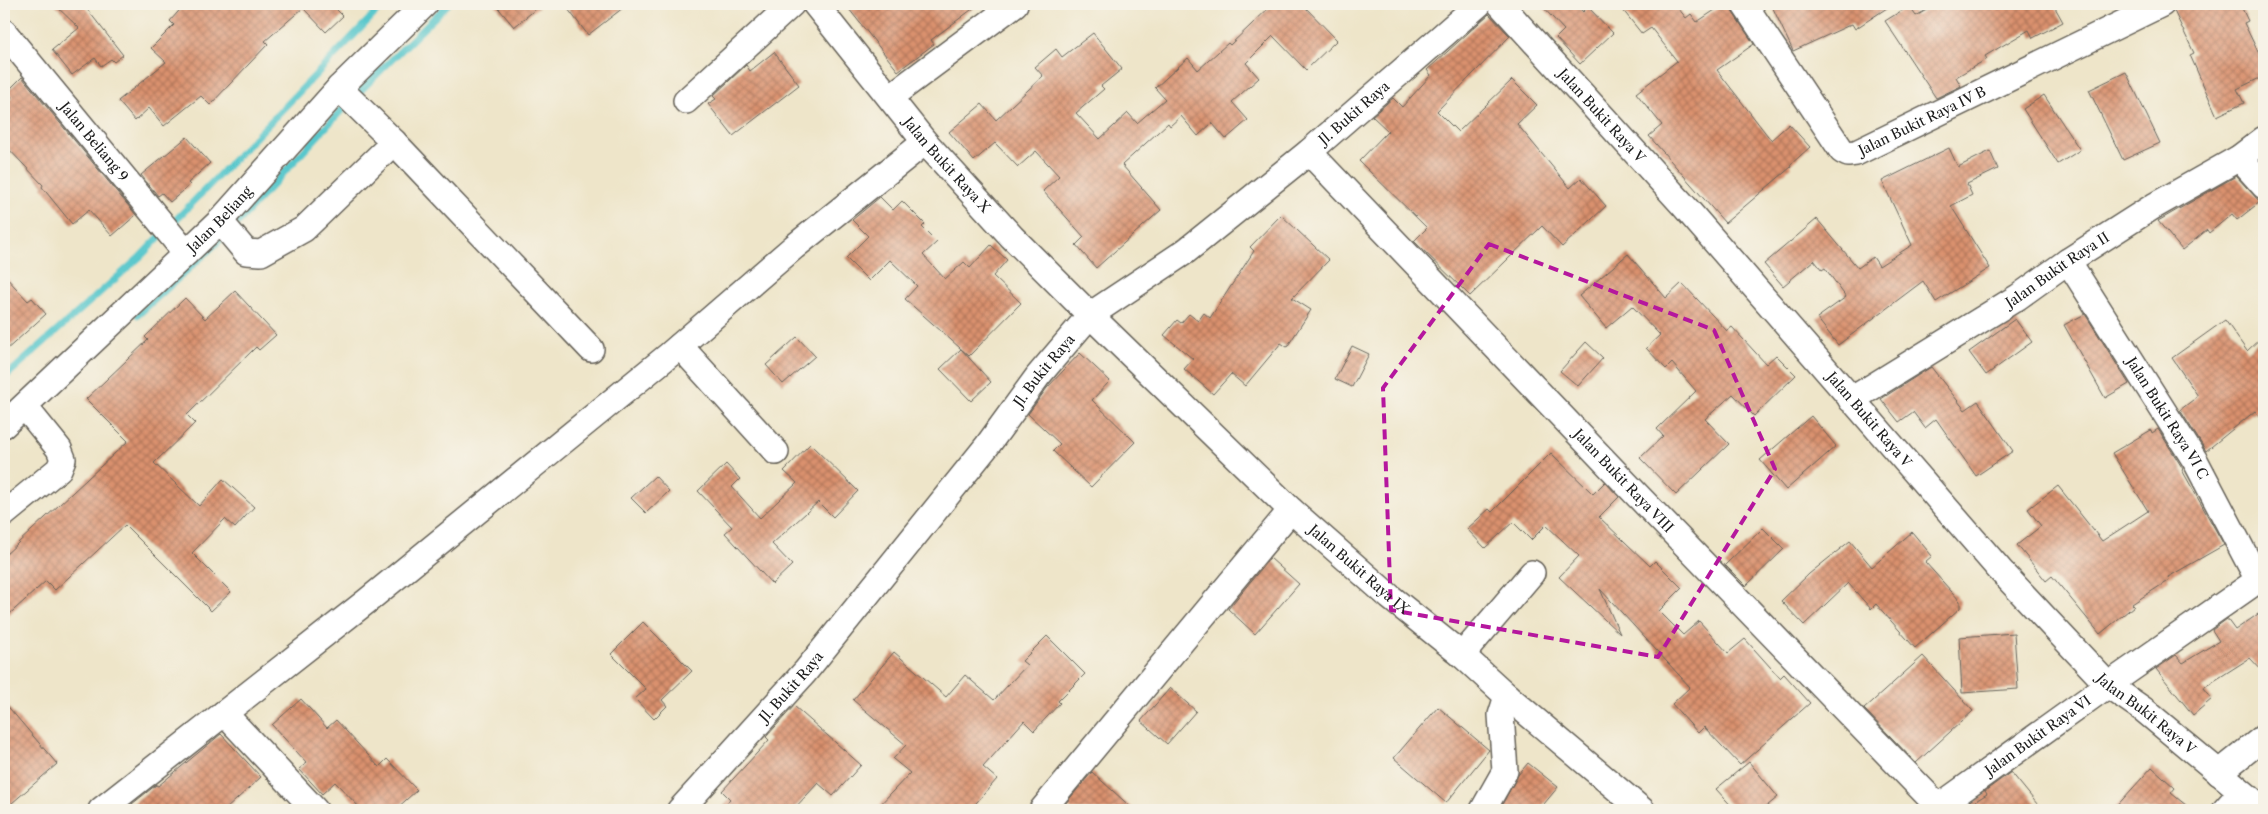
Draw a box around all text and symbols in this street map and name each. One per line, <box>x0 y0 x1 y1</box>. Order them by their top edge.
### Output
street label: Jalan Bukit Raya V <box>1553 63 1650 167</box>
street label: Jl. Bukit Raya <box>1313 77 1394 150</box>
street label: Jalan Bukit Raya IV B <box>1854 82 1989 160</box>
street label: Jalan Beliang 9 <box>55 97 132 185</box>
street label: Jalan Bukit Raya X <box>898 112 995 217</box>
street label: Jalan Beliang <box>182 182 256 258</box>
street label: Jalan Bukit Raya II <box>2000 228 2113 313</box>
street label: Jl. Bukit Raya <box>1008 330 1079 412</box>
street label: Jalan Bukit Raya VI C <box>2121 352 2212 482</box>
street label: Jalan Bukit Raya V <box>1822 366 1916 472</box>
street label: Jalan Bukit Raya VIII <box>1568 424 1677 536</box>
street label: Jalan Bukit Raya IX <box>1303 519 1414 619</box>
street label: Jl. Bukit Raya <box>754 647 827 727</box>
street label: Jalan Bukit Raya V <box>2092 668 2200 759</box>
street label: Jalan Bukit Raya VI <box>1980 691 2094 781</box>

